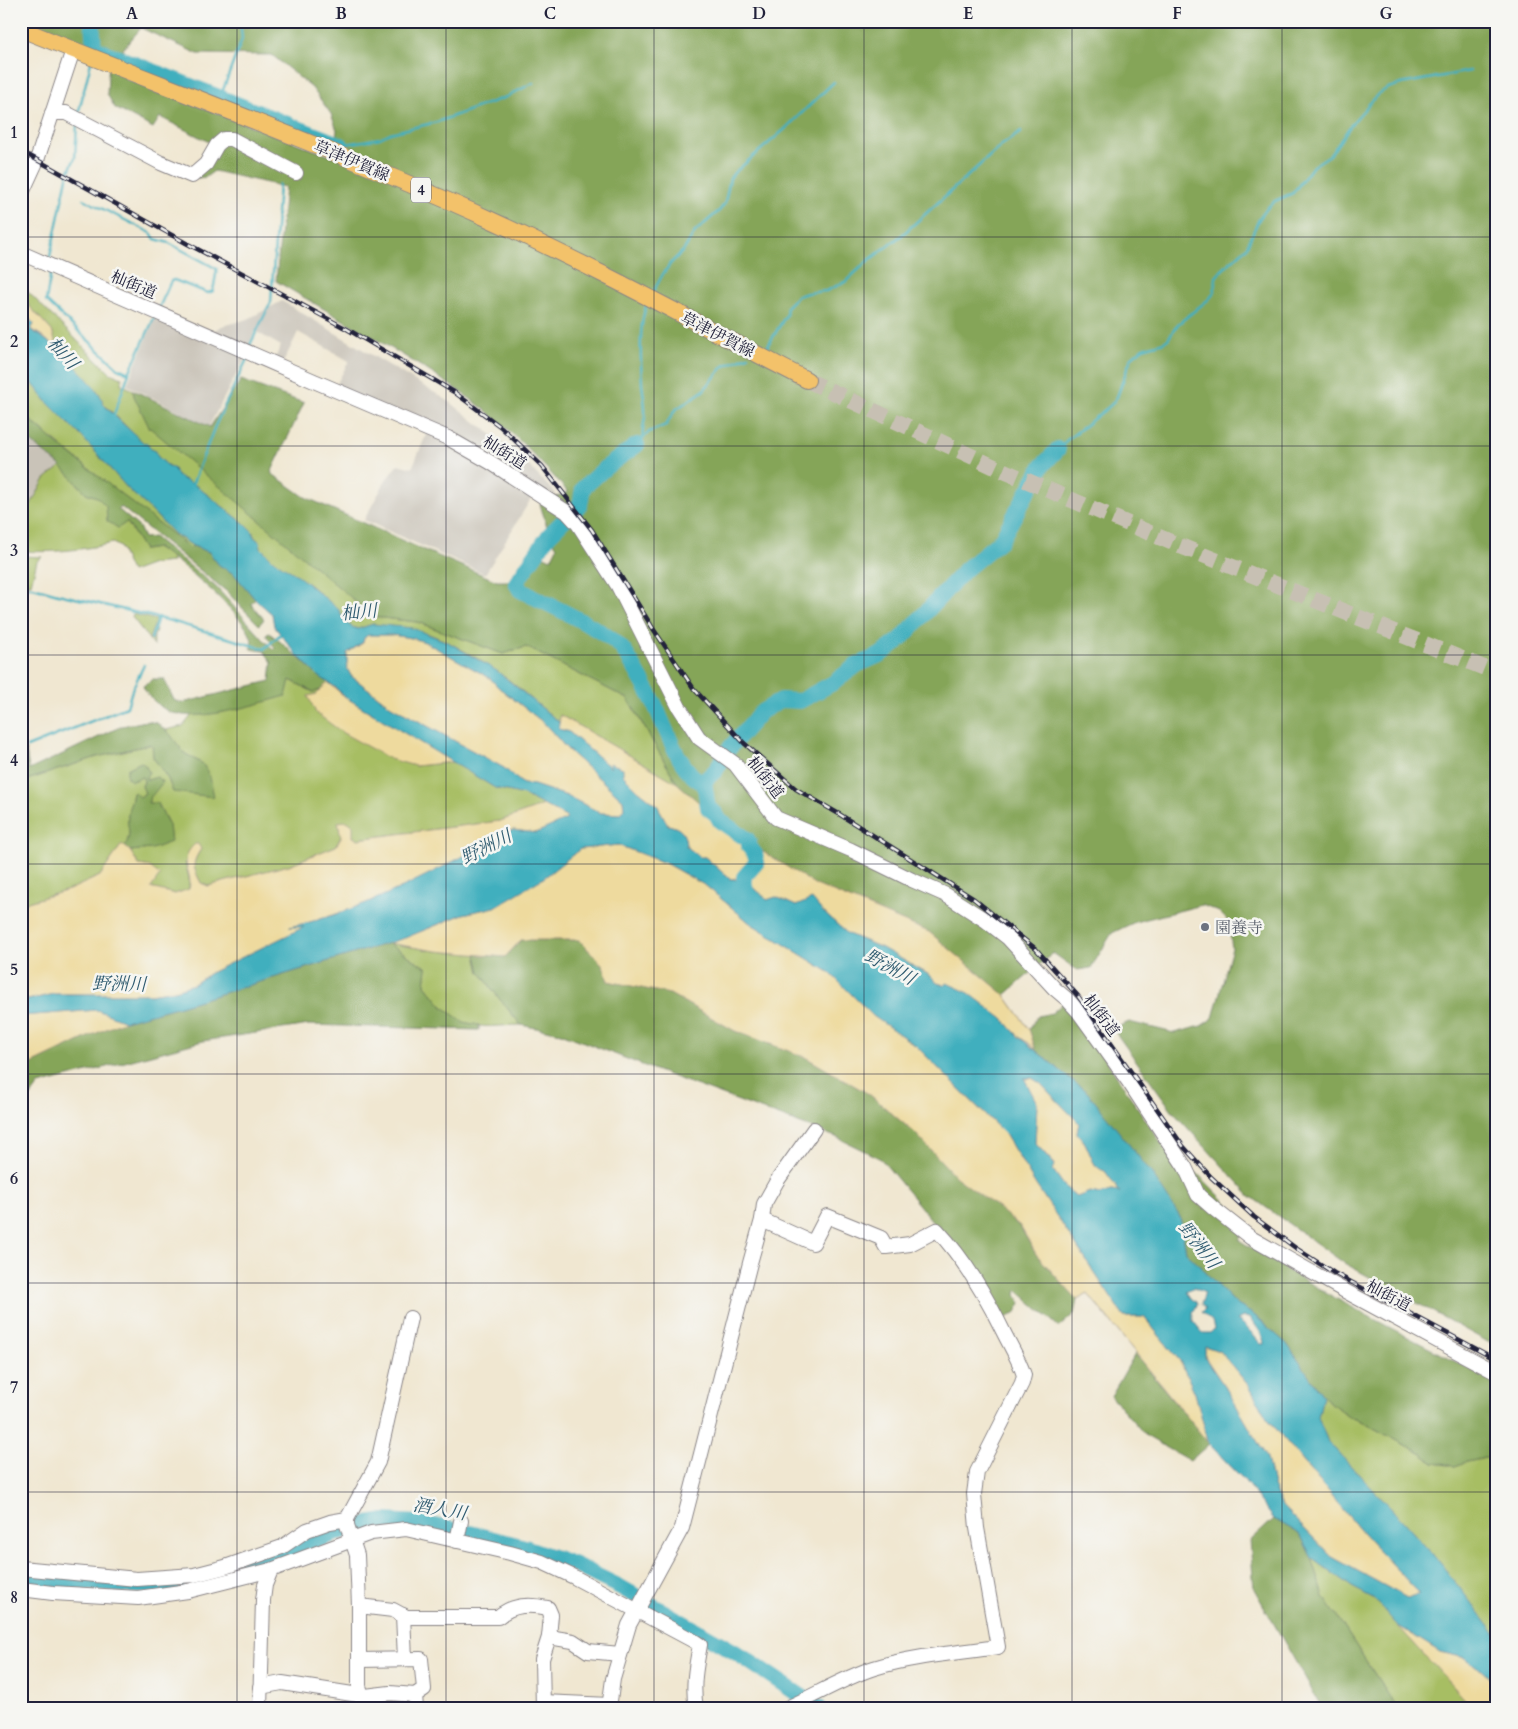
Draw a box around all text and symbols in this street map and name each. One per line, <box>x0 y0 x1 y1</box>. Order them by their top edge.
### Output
text: A <box>126 3 138 25</box>
text: B <box>335 3 347 25</box>
text: C <box>544 3 556 25</box>
text: D <box>752 3 766 25</box>
text: E <box>963 3 973 25</box>
text: F <box>1172 3 1182 25</box>
text: G <box>1379 3 1393 25</box>
text: 1 <box>10 122 18 144</box>
street label: 草津伊賀線 <box>310 135 393 187</box>
road number: 4 <box>411 178 431 202</box>
street label: 杣街道 <box>107 265 160 304</box>
street label: 草津伊賀線 <box>677 307 758 363</box>
text: 2 <box>10 331 18 353</box>
water label: 杣川 <box>41 332 85 377</box>
street label: 杣街道 <box>478 431 531 475</box>
text: 3 <box>10 540 18 562</box>
water label: 杣川 <box>340 598 380 627</box>
text: 4 <box>10 750 18 772</box>
street label: 杣街道 <box>742 752 789 803</box>
water label: 野洲川 <box>456 823 518 871</box>
place label: 園養寺 <box>1215 917 1263 939</box>
marker: 園養寺 <box>1199 921 1211 933</box>
water label: 野洲川 <box>860 943 921 992</box>
text: 5 <box>10 959 18 981</box>
water label: 野洲川 <box>92 972 148 998</box>
street label: 杣街道 <box>1078 990 1124 1041</box>
text: 6 <box>10 1168 18 1190</box>
water label: 野洲川 <box>1172 1216 1226 1276</box>
street label: 杣街道 <box>1362 1275 1415 1317</box>
text: 7 <box>10 1377 18 1399</box>
water label: 酒人川 <box>411 1492 471 1527</box>
text: 8 <box>10 1587 18 1609</box>

